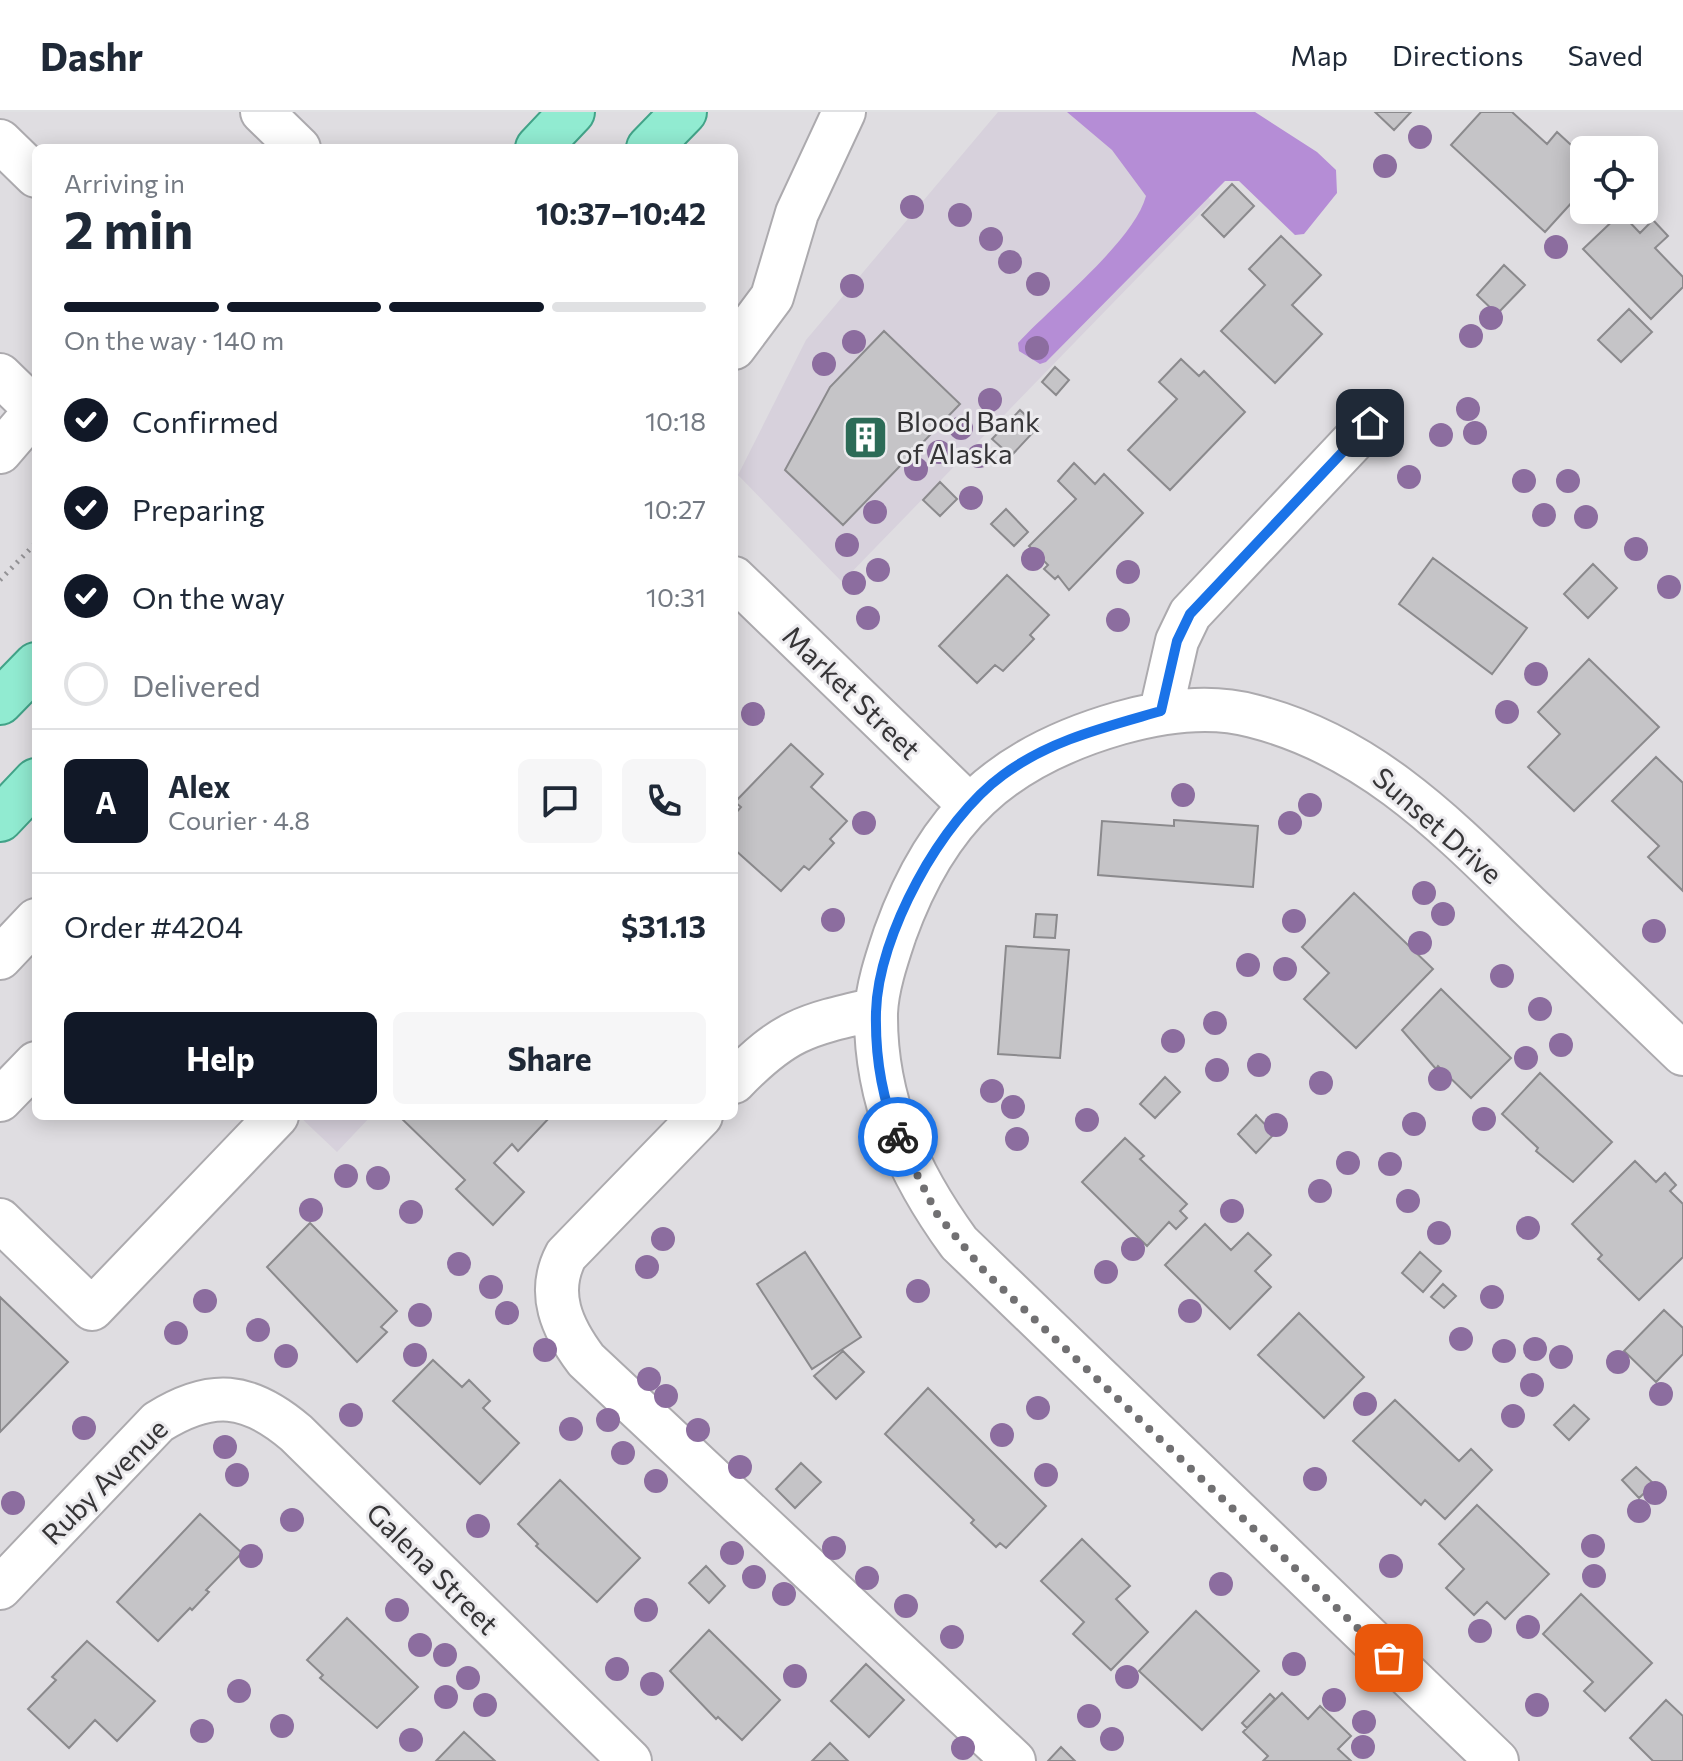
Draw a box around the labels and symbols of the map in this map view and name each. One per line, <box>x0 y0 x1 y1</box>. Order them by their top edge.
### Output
pin <box>1336 389 1404 457</box>
place label: Blood Bank of Alaska <box>896 404 1040 470</box>
building icon: Blood Bank of Alaska <box>841 413 889 461</box>
street label: Market Street <box>776 618 928 766</box>
street label: Sunset Drive <box>1367 760 1509 890</box>
courier <box>858 1097 938 1177</box>
street label: Ruby Avenue <box>34 1411 174 1551</box>
street label: Galena Street <box>360 1495 506 1641</box>
pin <box>1355 1624 1423 1692</box>

